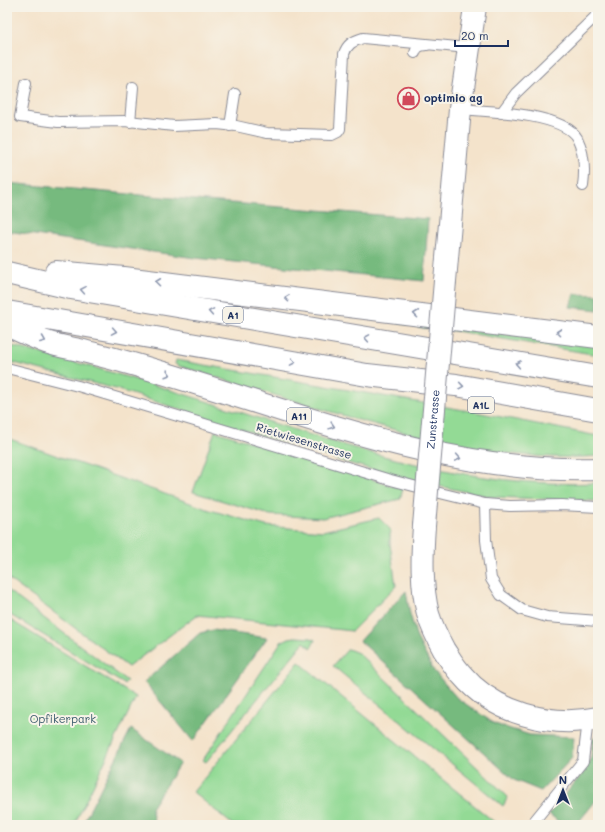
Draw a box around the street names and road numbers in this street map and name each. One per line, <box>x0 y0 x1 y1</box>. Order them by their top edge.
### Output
road number: A1 <box>223 307 243 323</box>
street label: Zunstrasse <box>423 389 443 450</box>
road number: A1L <box>468 397 494 413</box>
road number: A11 <box>287 408 311 424</box>
street label: Rietwiesenstrasse <box>255 419 354 462</box>

